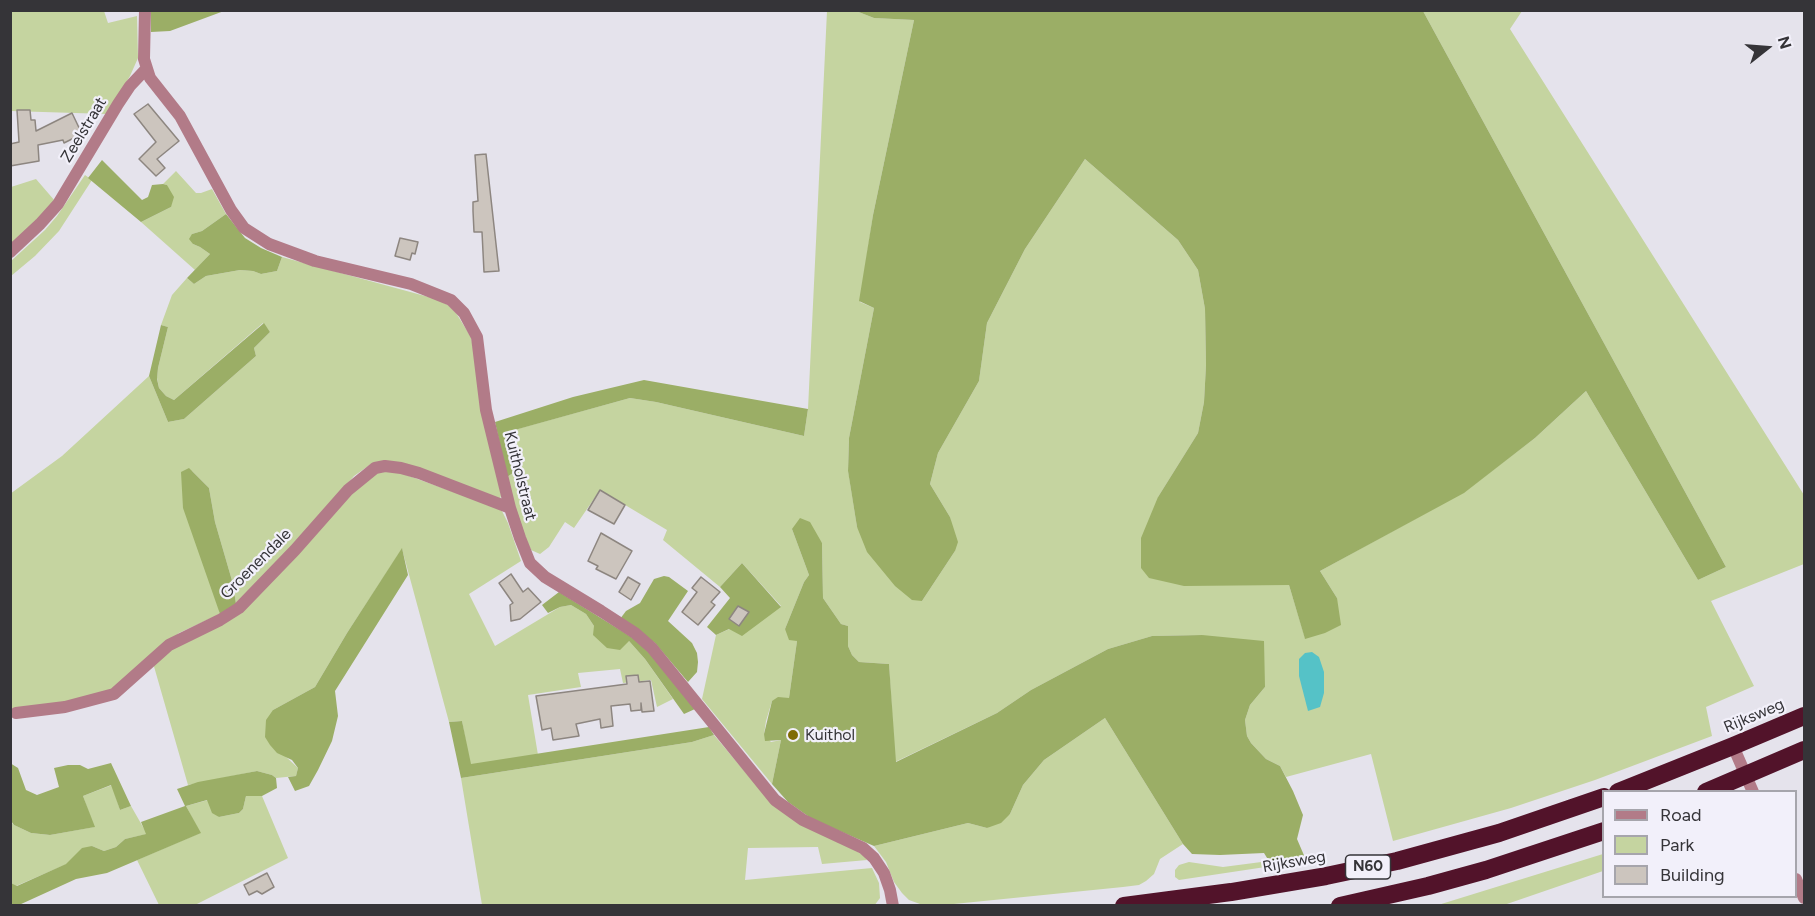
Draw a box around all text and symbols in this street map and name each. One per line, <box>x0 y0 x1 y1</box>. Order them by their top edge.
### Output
north arrow <box>1737 18 1797 78</box>
text: N <box>1774 34 1796 51</box>
street label: Zeelstraat <box>57 94 111 166</box>
street label: Kuitholstraat <box>500 429 540 523</box>
street label: Groenendale <box>217 525 295 603</box>
street label: Rijksweg <box>1721 695 1787 737</box>
place label: Kuithol <box>805 725 855 745</box>
marker: Kuithol <box>786 728 800 742</box>
legend <box>1602 790 1797 898</box>
text: Road <box>1660 804 1701 826</box>
text: Park <box>1660 834 1694 856</box>
street label: Rijksweg <box>1261 847 1327 877</box>
road number: N60 <box>1346 855 1390 879</box>
text: Building <box>1660 864 1725 886</box>

